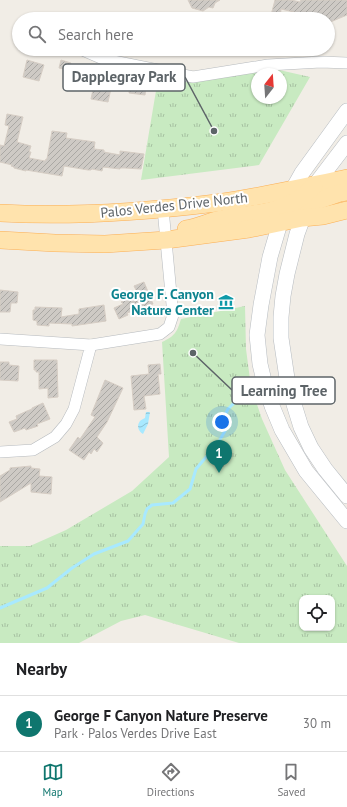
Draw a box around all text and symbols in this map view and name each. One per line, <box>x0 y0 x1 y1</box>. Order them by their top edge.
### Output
search box <box>12 12 335 56</box>
icon: search <box>26 23 48 45</box>
text: Search here <box>58 25 134 44</box>
callout: Dapplegray Park <box>63 64 185 91</box>
text: Dapplegray Park <box>72 67 177 86</box>
north arrow <box>251 68 287 104</box>
street label: Palos Verdes Drive North <box>99 188 249 222</box>
place label: George F. Canyon Nature Center <box>111 285 214 319</box>
museum icon: George F. Canyon Nature Center <box>217 293 235 311</box>
callout: Learning Tree <box>232 377 335 404</box>
text: Learning Tree <box>241 381 328 400</box>
your location <box>212 412 232 432</box>
pin: 1 <box>206 440 232 473</box>
map controls <box>299 595 335 631</box>
button: locate <box>299 595 335 631</box>
text: Nearby <box>16 658 67 680</box>
text: George F Canyon Nature Preserve <box>54 706 268 725</box>
text: 1 <box>25 715 33 732</box>
text: 30 m <box>303 715 331 732</box>
text: Park · Palos Verdes Drive East <box>54 725 217 742</box>
tab: Map <box>42 761 64 799</box>
tab: Directions <box>147 761 194 799</box>
tab: Saved <box>277 761 305 799</box>

